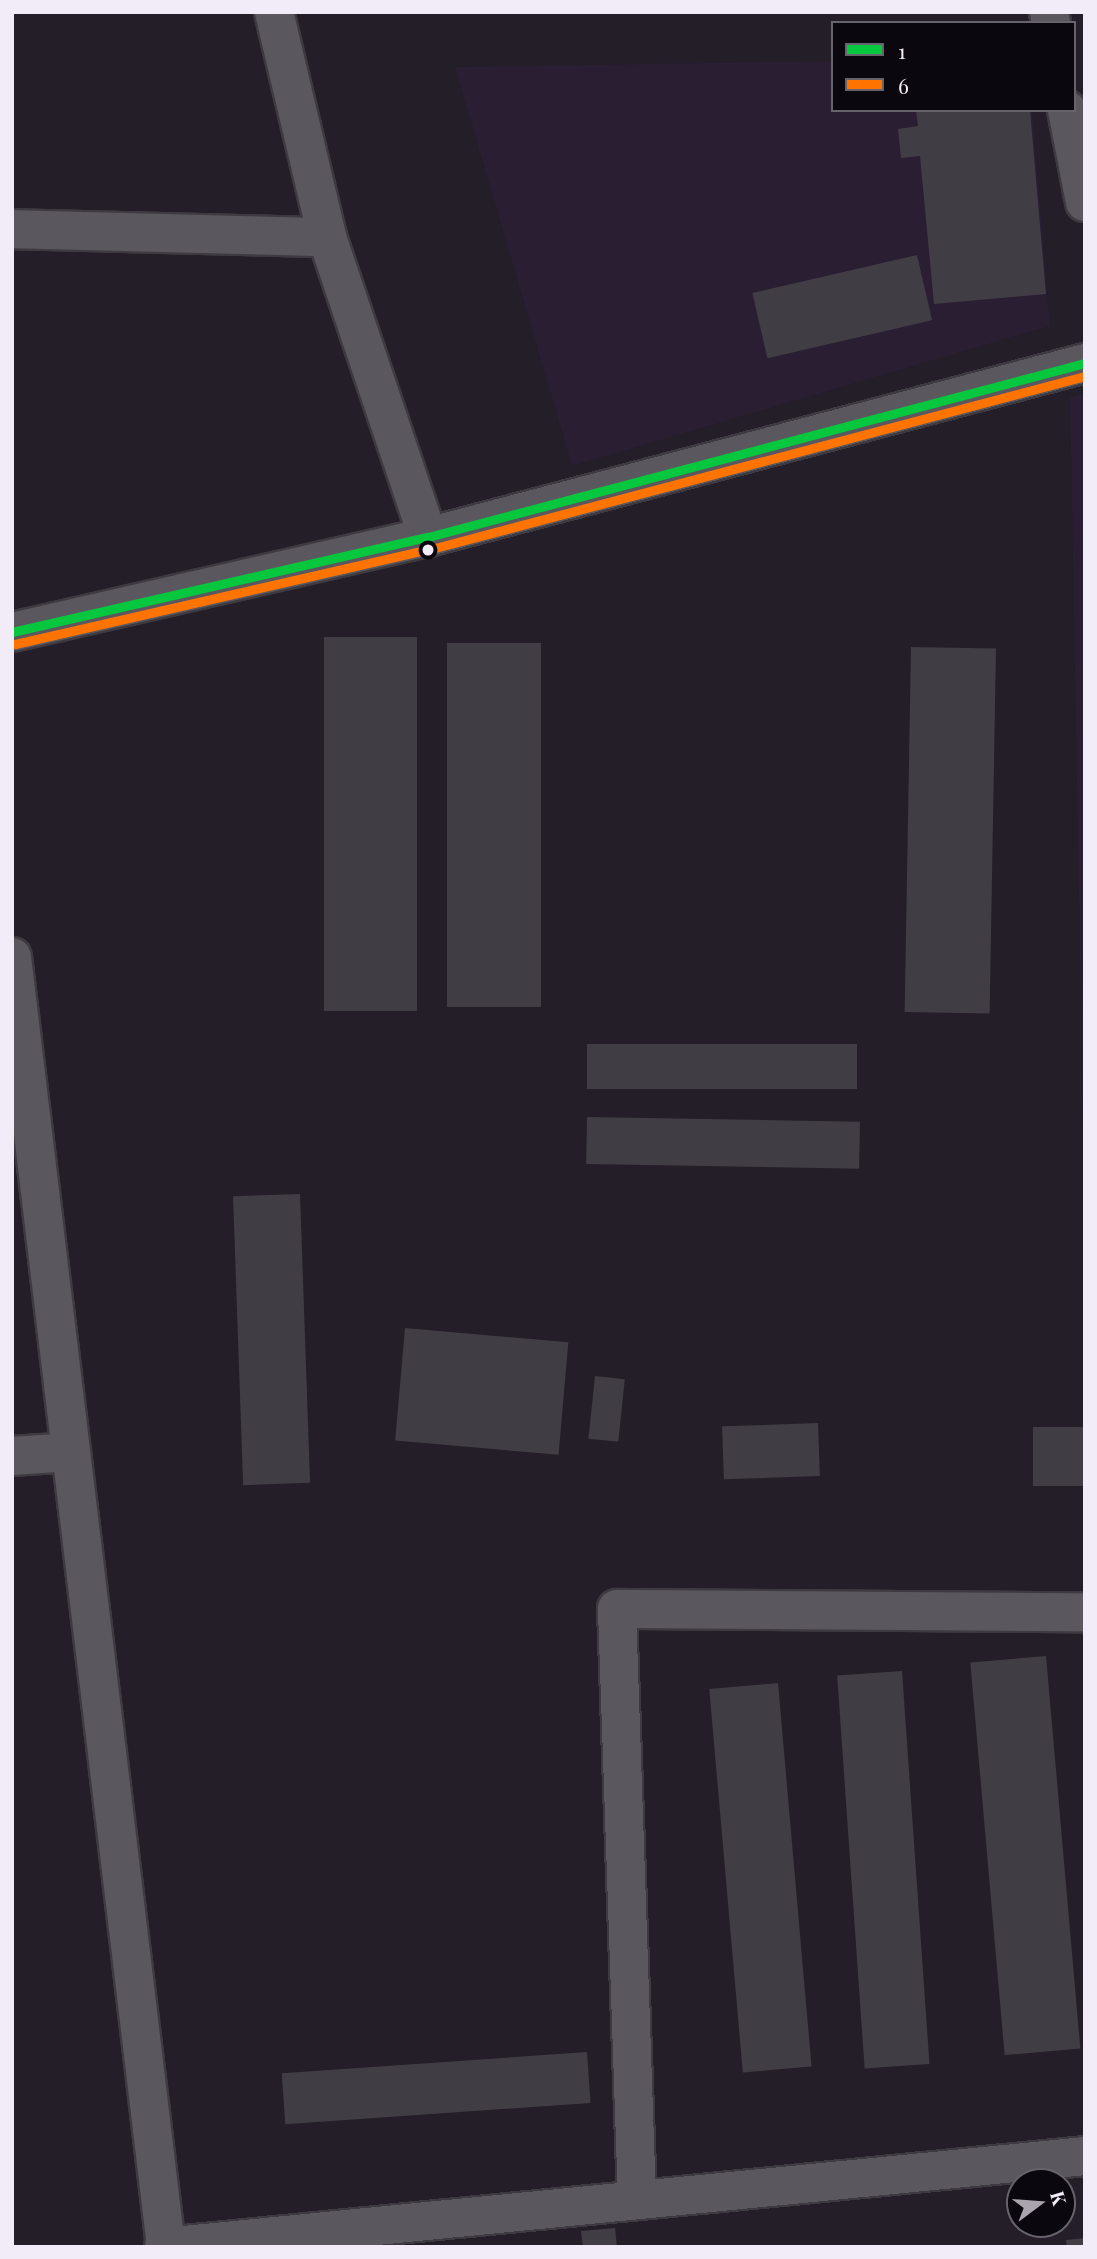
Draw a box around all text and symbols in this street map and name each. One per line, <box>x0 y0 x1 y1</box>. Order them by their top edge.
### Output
legend <box>831 21 1076 112</box>
text: 1 <box>898 36 906 64</box>
text: 6 <box>898 71 909 99</box>
unlabelled marker <box>421 543 435 557</box>
north arrow <box>1006 2168 1076 2238</box>
text: K <box>1045 2188 1074 2208</box>

